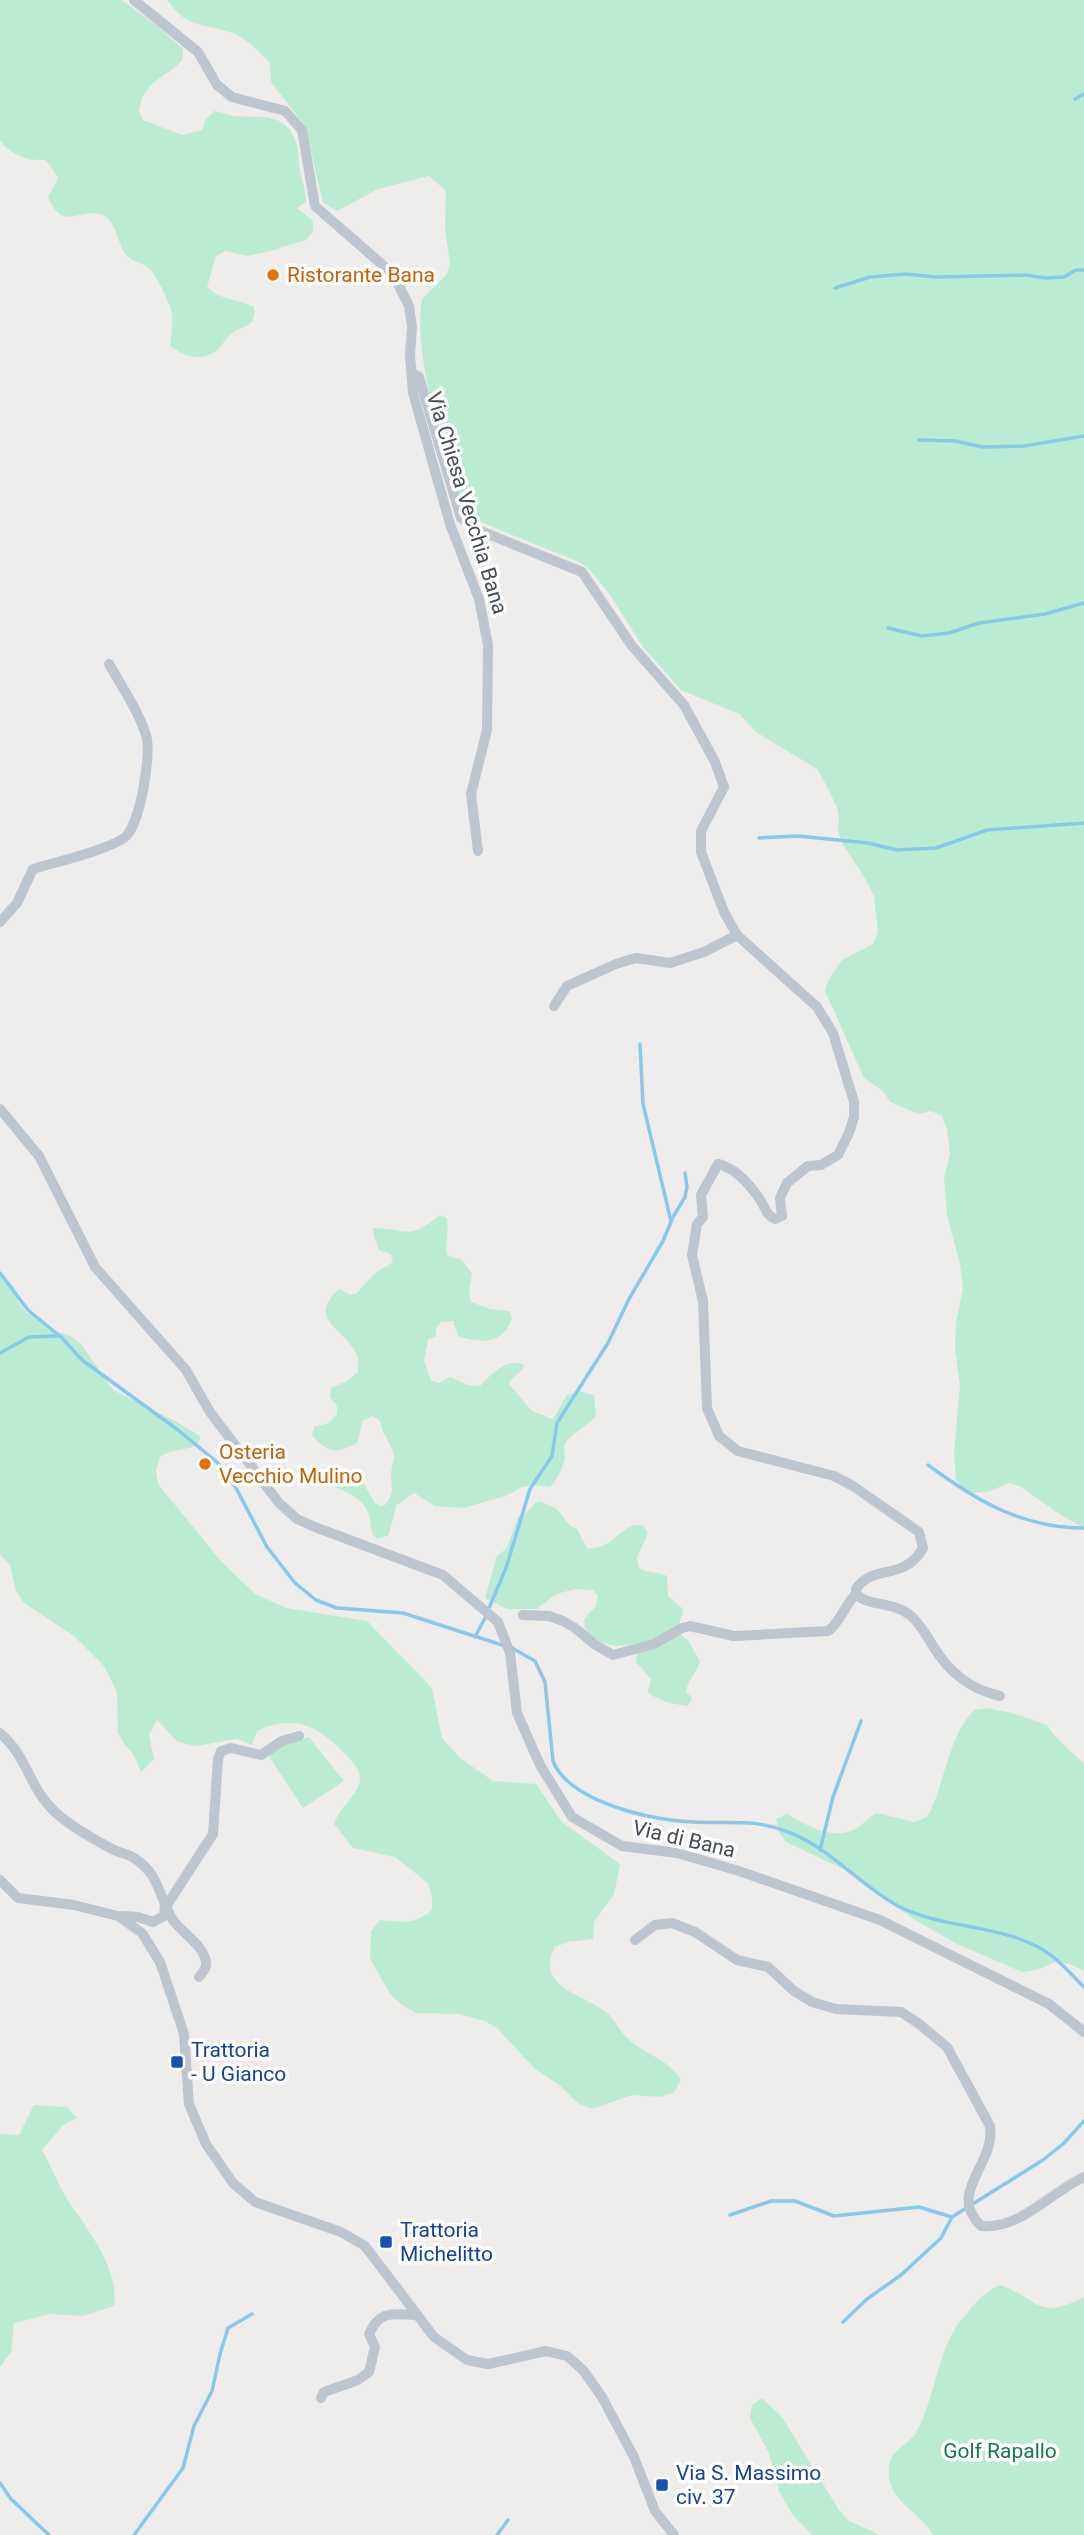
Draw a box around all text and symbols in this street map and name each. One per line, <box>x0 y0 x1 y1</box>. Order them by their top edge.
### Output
place label: Ristorante Bana <box>287 263 435 287</box>
marker: Ristorante Bana <box>265 267 281 283</box>
street label: Via Chiesa Vecchia Bana <box>422 389 512 617</box>
place label: Osteria Vecchio Mulino <box>219 1440 363 1488</box>
marker: Osteria Vecchio Mulino <box>197 1456 213 1472</box>
street label: Via di Bana <box>630 1816 738 1862</box>
place label: Trattoria - U Gianco <box>191 2038 286 2086</box>
marker: Trattoria - U Gianco <box>169 2054 185 2070</box>
place label: Trattoria Michelitto <box>400 2218 493 2266</box>
marker: Trattoria Michelitto <box>378 2234 394 2250</box>
park label: Golf Rapallo <box>943 2439 1057 2463</box>
place label: Via S. Massimo civ. 37 <box>676 2461 821 2509</box>
marker: Via S. Massimo civ. 37 <box>654 2477 670 2493</box>

